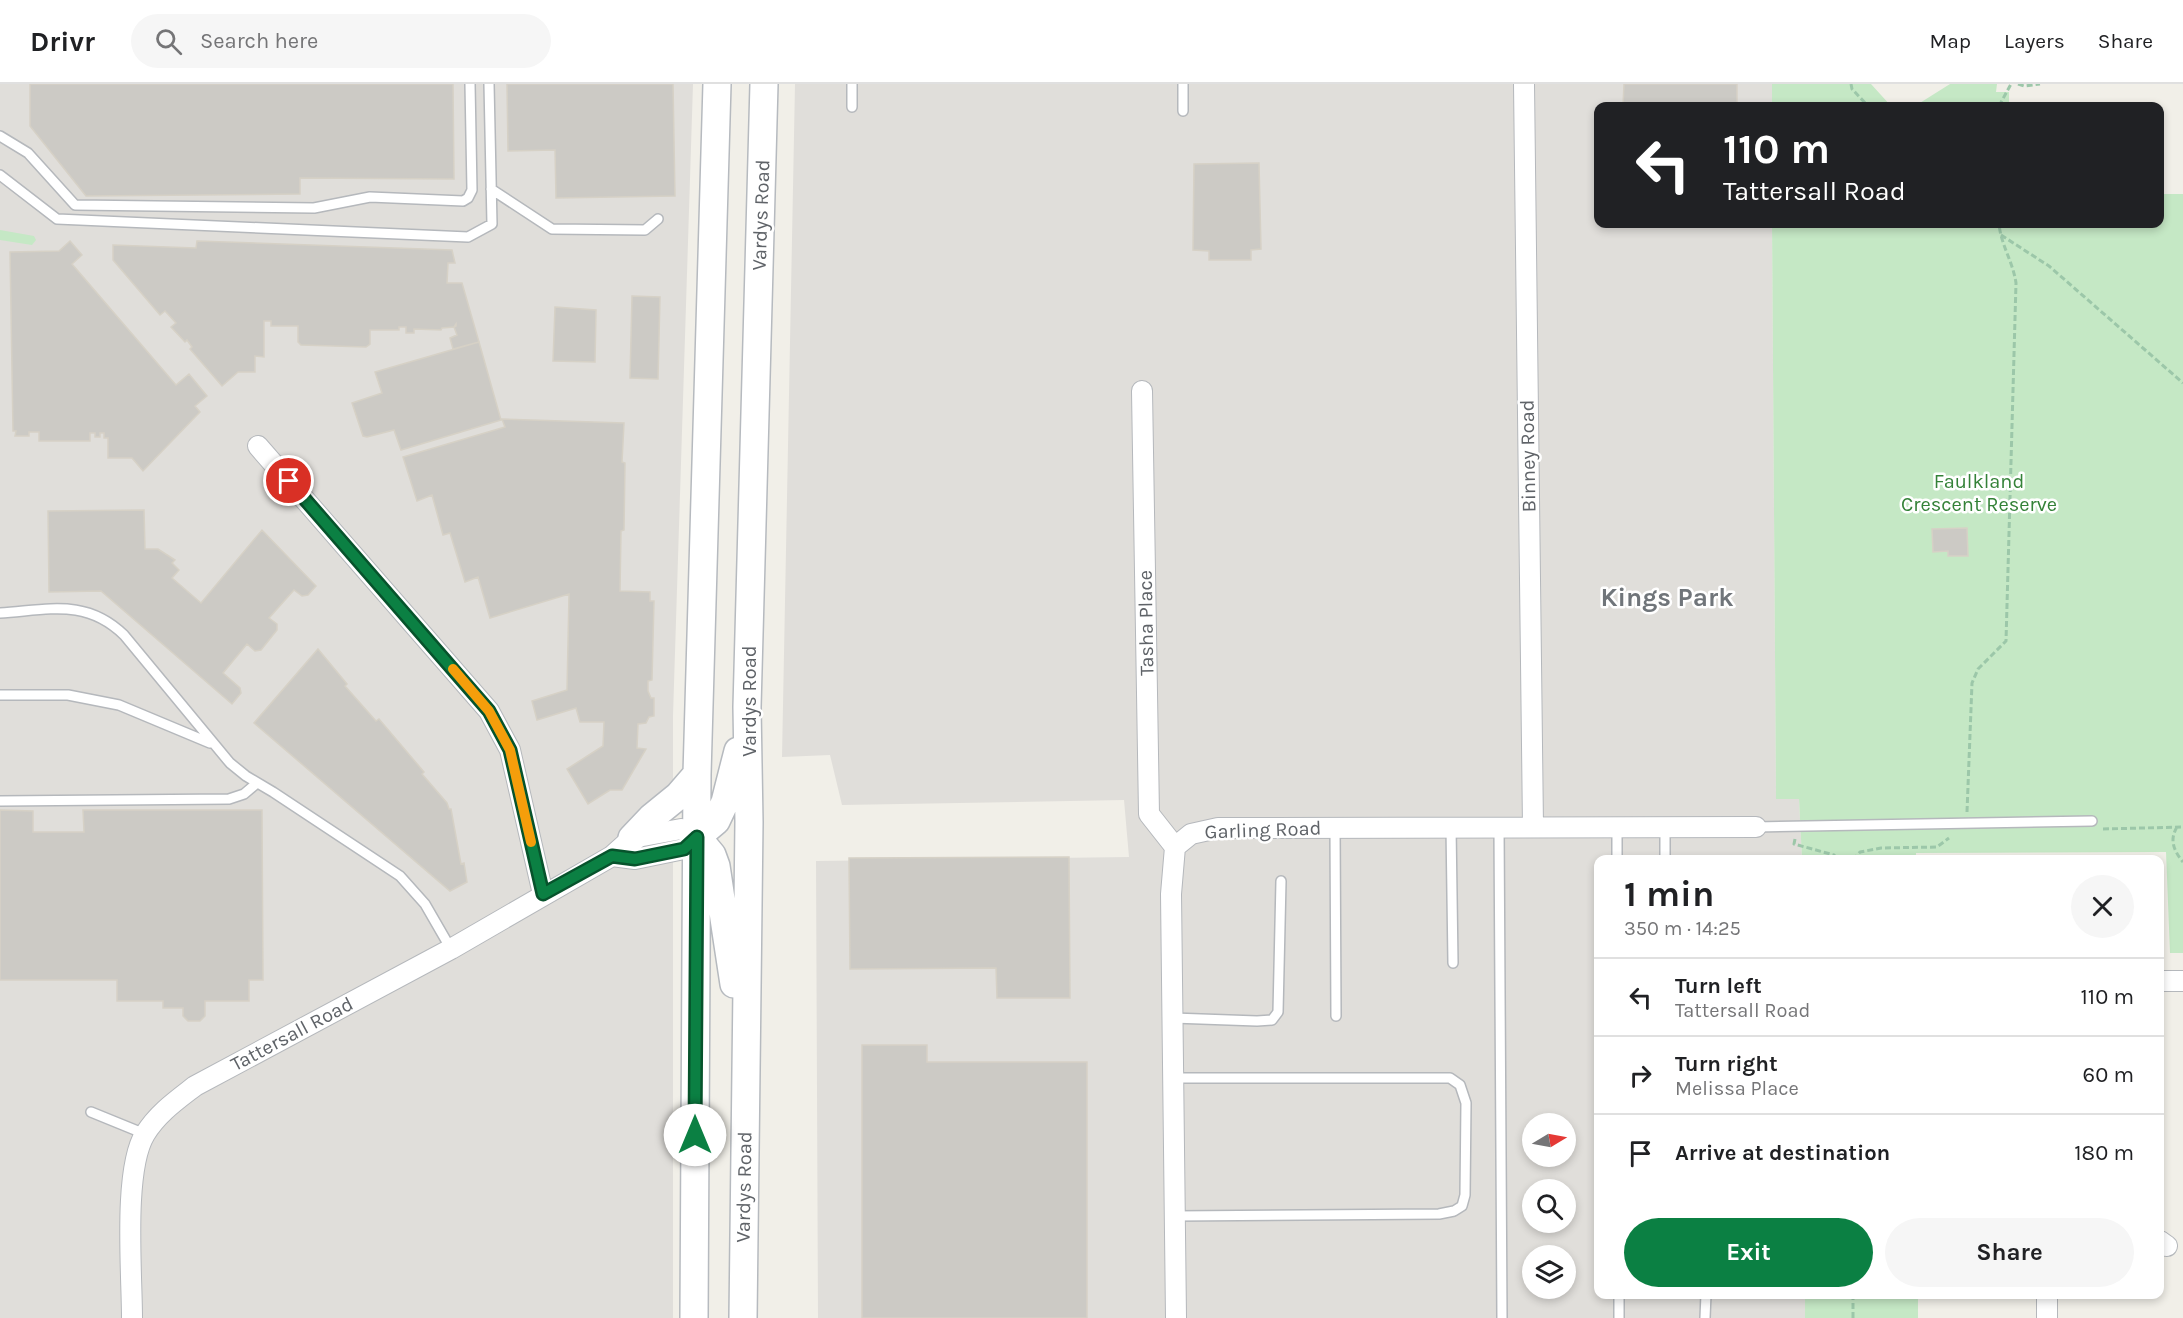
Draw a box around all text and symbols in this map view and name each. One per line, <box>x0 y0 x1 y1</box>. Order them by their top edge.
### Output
search box <box>131 14 551 68</box>
text: Drivr <box>30 25 95 58</box>
icon: search <box>152 25 185 58</box>
text: Search here <box>200 28 318 54</box>
text: Map <box>1929 29 1971 53</box>
text: Layers <box>2004 29 2065 53</box>
text: Share <box>2098 29 2153 53</box>
text: 110 m <box>1723 124 1830 174</box>
icon: left <box>1624 126 1702 204</box>
street label: Vardys Road <box>748 159 774 271</box>
text: Tattersall Road <box>1723 175 1906 207</box>
street label: Binney Road <box>1516 399 1540 513</box>
pin <box>263 455 314 506</box>
icon: arrive <box>272 464 305 497</box>
park label: Faulkland Crescent Reserve <box>1901 470 2057 516</box>
street label: Tasha Place <box>1134 570 1158 676</box>
district label: Kings Park <box>1600 582 1734 613</box>
street label: Vardys Road <box>738 645 761 757</box>
street label: Garling Road <box>1204 816 1322 844</box>
text: 1 min <box>1624 873 1714 915</box>
button: close <box>2071 875 2134 938</box>
text: 350 m · 14:25 <box>1624 917 1741 940</box>
text: Turn left <box>1675 973 1762 999</box>
icon: left <box>1624 981 1657 1014</box>
text: 110 m <box>2081 984 2134 1010</box>
street label: Tattersall Road <box>227 992 357 1076</box>
text: Tattersall Road <box>1675 999 1810 1022</box>
text: Turn right <box>1675 1051 1778 1077</box>
icon: right <box>1624 1059 1657 1092</box>
text: 60 m <box>2083 1062 2134 1088</box>
text: Melissa Place <box>1675 1077 1799 1100</box>
position arrow <box>663 1103 727 1167</box>
north arrow <box>1522 1113 1576 1167</box>
map controls <box>1522 1113 1576 1299</box>
street label: Vardys Road <box>732 1131 756 1243</box>
icon: arrive <box>1624 1137 1657 1170</box>
text: Arrive at destination <box>1675 1140 1890 1166</box>
text: 180 m <box>2074 1140 2134 1166</box>
button: search <box>1522 1179 1576 1233</box>
button: Exit <box>1624 1218 1873 1287</box>
button: Share <box>1885 1218 2134 1287</box>
button: layers <box>1522 1245 1576 1299</box>

